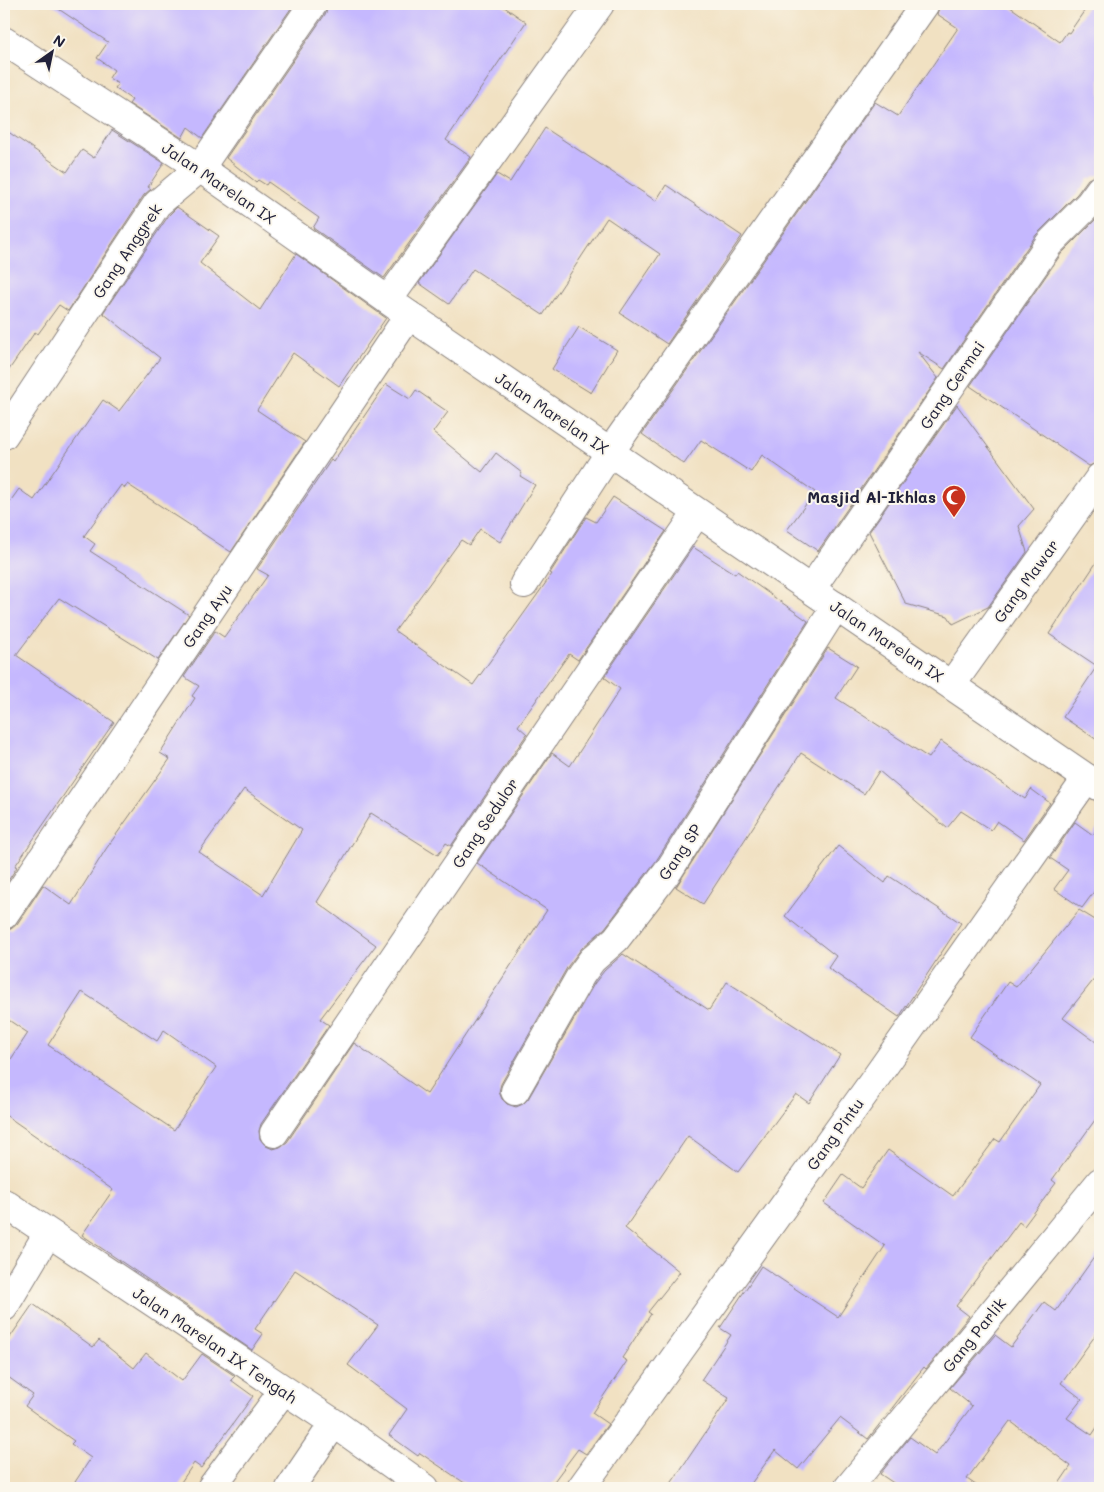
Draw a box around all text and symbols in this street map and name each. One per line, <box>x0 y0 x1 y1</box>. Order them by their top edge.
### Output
north arrow <box>28 28 78 78</box>
text: N <box>50 30 69 52</box>
street label: Jalan Marelan IX <box>158 137 280 228</box>
street label: Gang Anggrek <box>87 199 166 302</box>
street label: Gang Cermai <box>914 337 989 433</box>
street label: Jalan Marelan IX <box>491 367 613 458</box>
mosque icon: Masjid Al-Ikhlas <box>941 484 967 518</box>
place label: Masjid Al-Ikhlas <box>807 486 936 507</box>
street label: Gang Mawar <box>988 535 1063 627</box>
street label: Gang Ayu <box>177 580 236 652</box>
street label: Jalan Marelan IX <box>826 595 948 686</box>
street label: Gang Sedulor <box>447 774 522 872</box>
street label: Gang SP <box>653 819 706 884</box>
street label: Gang Pintu <box>801 1093 868 1174</box>
street label: Jalan Marelan IX Tengah <box>129 1282 302 1408</box>
street label: Gang Parlik <box>937 1293 1010 1376</box>

